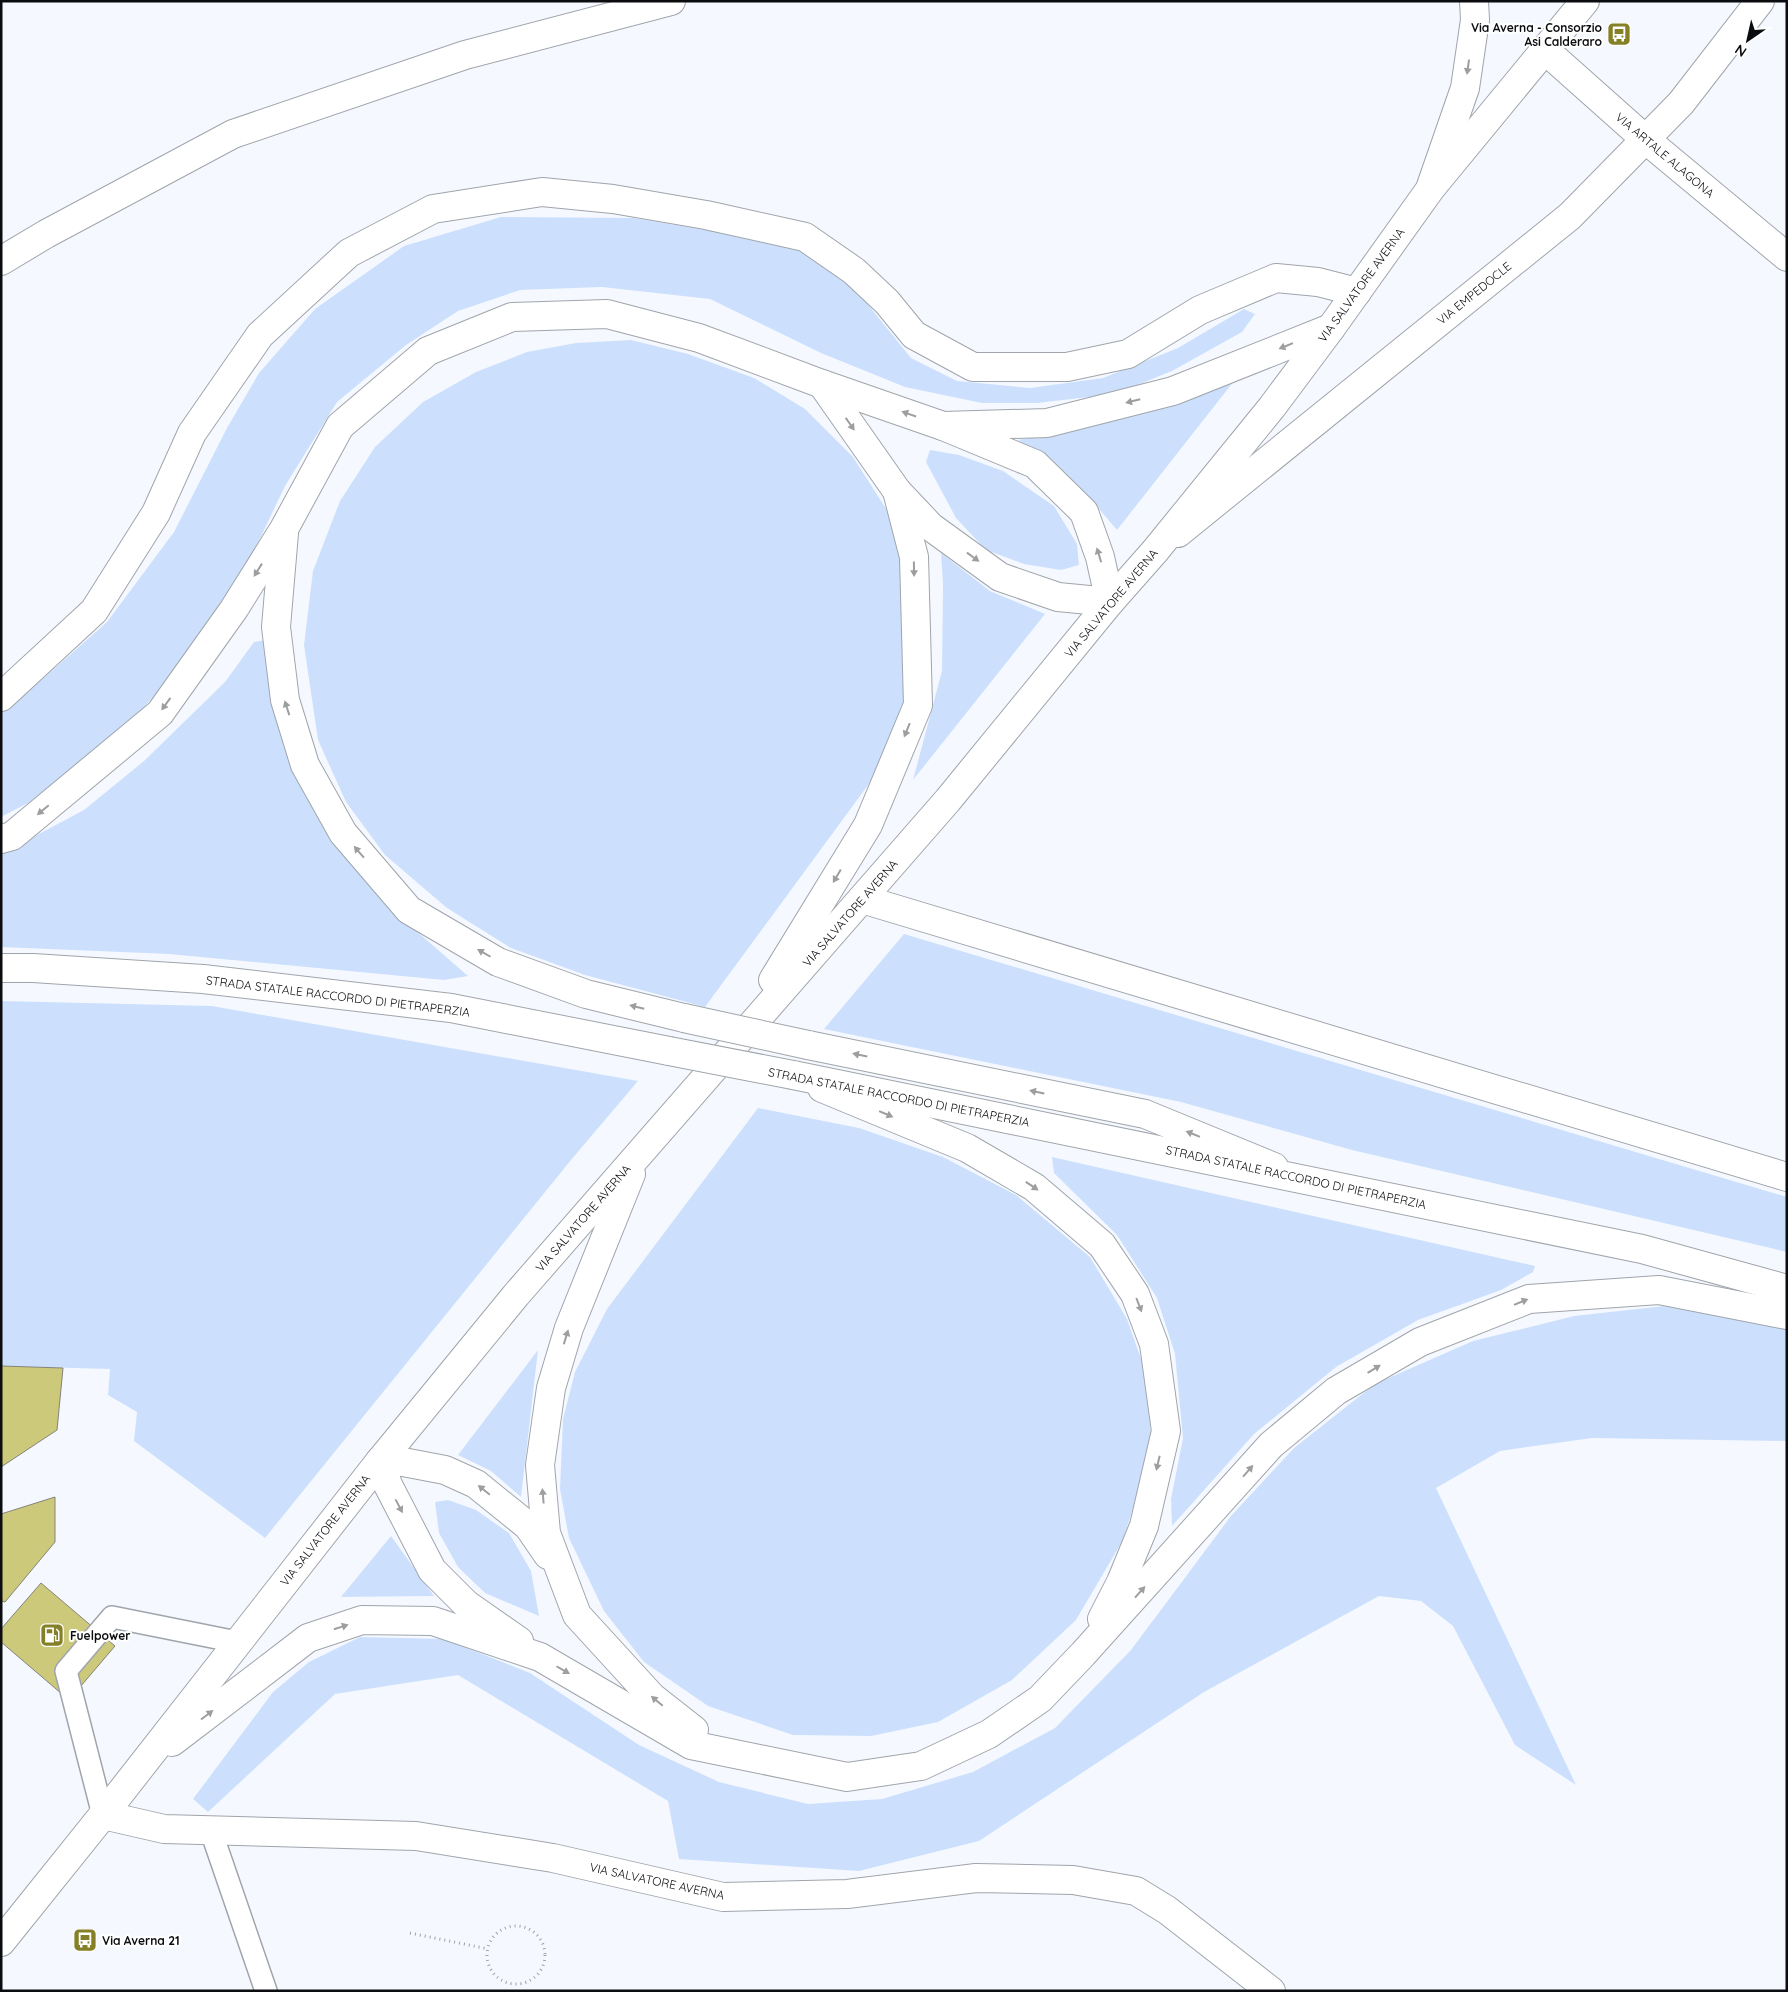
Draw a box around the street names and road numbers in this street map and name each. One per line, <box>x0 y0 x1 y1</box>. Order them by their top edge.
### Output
street label: VIA ARTALE ALAGONA <box>1613 109 1718 201</box>
street label: VIA SALVATORE AVERNA <box>1315 225 1408 345</box>
street label: VIA EMPEDOCLE <box>1434 258 1514 328</box>
street label: VIA SALVATORE AVERNA <box>1061 545 1161 660</box>
street label: VIA SALVATORE AVERNA <box>799 856 901 970</box>
street label: STRADA STATALE RACCORDO DI PIETRAPERZIA <box>205 972 471 1020</box>
street label: STRADA STATALE RACCORDO DI PIETRAPERZIA <box>767 1064 1031 1130</box>
street label: STRADA STATALE RACCORDO DI PIETRAPERZIA <box>1164 1142 1428 1212</box>
street label: VIA SALVATORE AVERNA <box>532 1161 634 1275</box>
street label: VIA SALVATORE AVERNA <box>277 1471 373 1589</box>
street label: VIA SALVATORE AVERNA <box>588 1859 726 1903</box>

